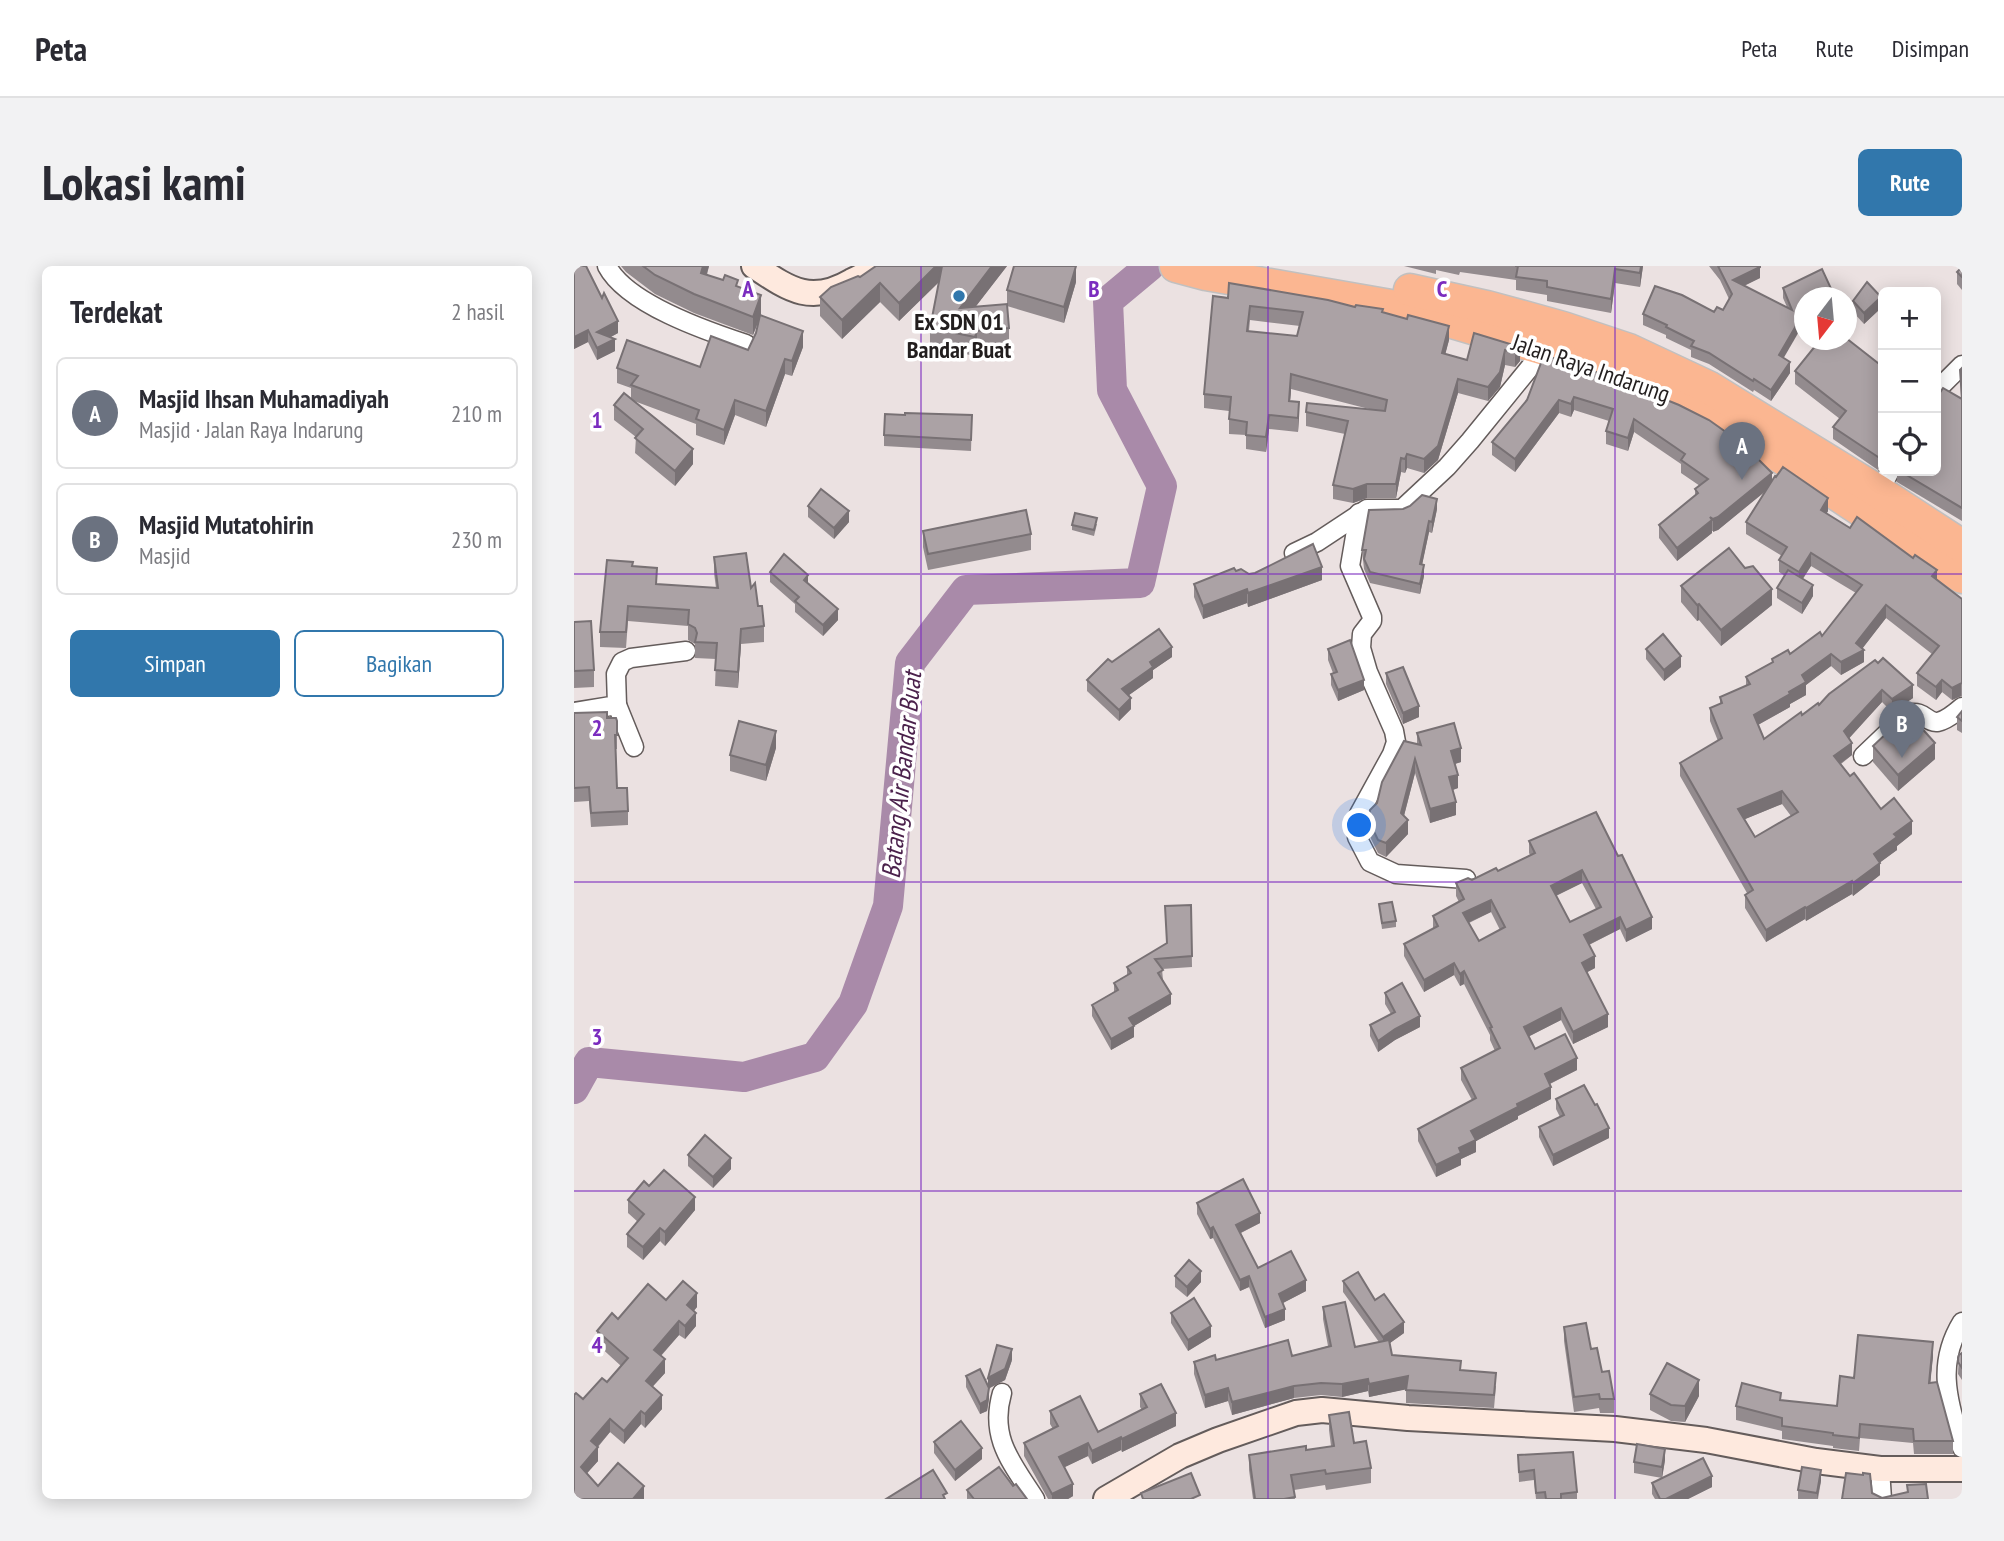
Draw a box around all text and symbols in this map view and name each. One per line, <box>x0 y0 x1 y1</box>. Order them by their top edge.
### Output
text: Peta <box>35 27 87 70</box>
text: Peta <box>1741 33 1777 64</box>
text: Rute <box>1815 33 1854 64</box>
text: Disimpan <box>1892 33 1969 64</box>
button: Rute <box>1858 149 1962 216</box>
text: Lokasi kami <box>42 150 246 214</box>
text: A <box>741 274 754 303</box>
text: B <box>1088 274 1100 303</box>
text: C <box>1437 274 1448 303</box>
north arrow <box>1794 287 1857 350</box>
map controls <box>1878 287 1941 476</box>
button: + <box>1878 287 1941 350</box>
marker: Ex SDN 01 Bandar Buat <box>951 288 967 304</box>
text: Terdekat <box>70 292 162 331</box>
text: 2 hasil <box>451 297 504 326</box>
place label: Ex SDN 01 Bandar Buat <box>907 306 1011 365</box>
street label: Jalan Raya Indarung <box>1507 326 1674 410</box>
button: − <box>1878 350 1941 413</box>
text: Masjid Ihsan Muhamadiyah <box>139 382 389 415</box>
text: A <box>89 399 101 428</box>
text: 210 m <box>451 399 502 428</box>
text: 1 <box>592 405 603 434</box>
button: locate <box>1878 413 1941 476</box>
text: Masjid · Jalan Raya Indarung <box>139 415 363 444</box>
pin: A <box>1719 422 1765 480</box>
text: Masjid Mutatohirin <box>139 508 314 541</box>
text: B <box>89 525 101 554</box>
text: 230 m <box>451 525 502 554</box>
text: Masjid <box>139 541 191 570</box>
button: Simpan <box>70 630 280 697</box>
button: Bagikan <box>294 630 504 697</box>
water label: Batang Air Bandar Buat <box>874 667 929 880</box>
pin: B <box>1879 700 1925 758</box>
text: 2 <box>592 713 603 742</box>
your location <box>1342 808 1376 842</box>
text: 3 <box>592 1022 603 1051</box>
text: 4 <box>592 1330 603 1359</box>

